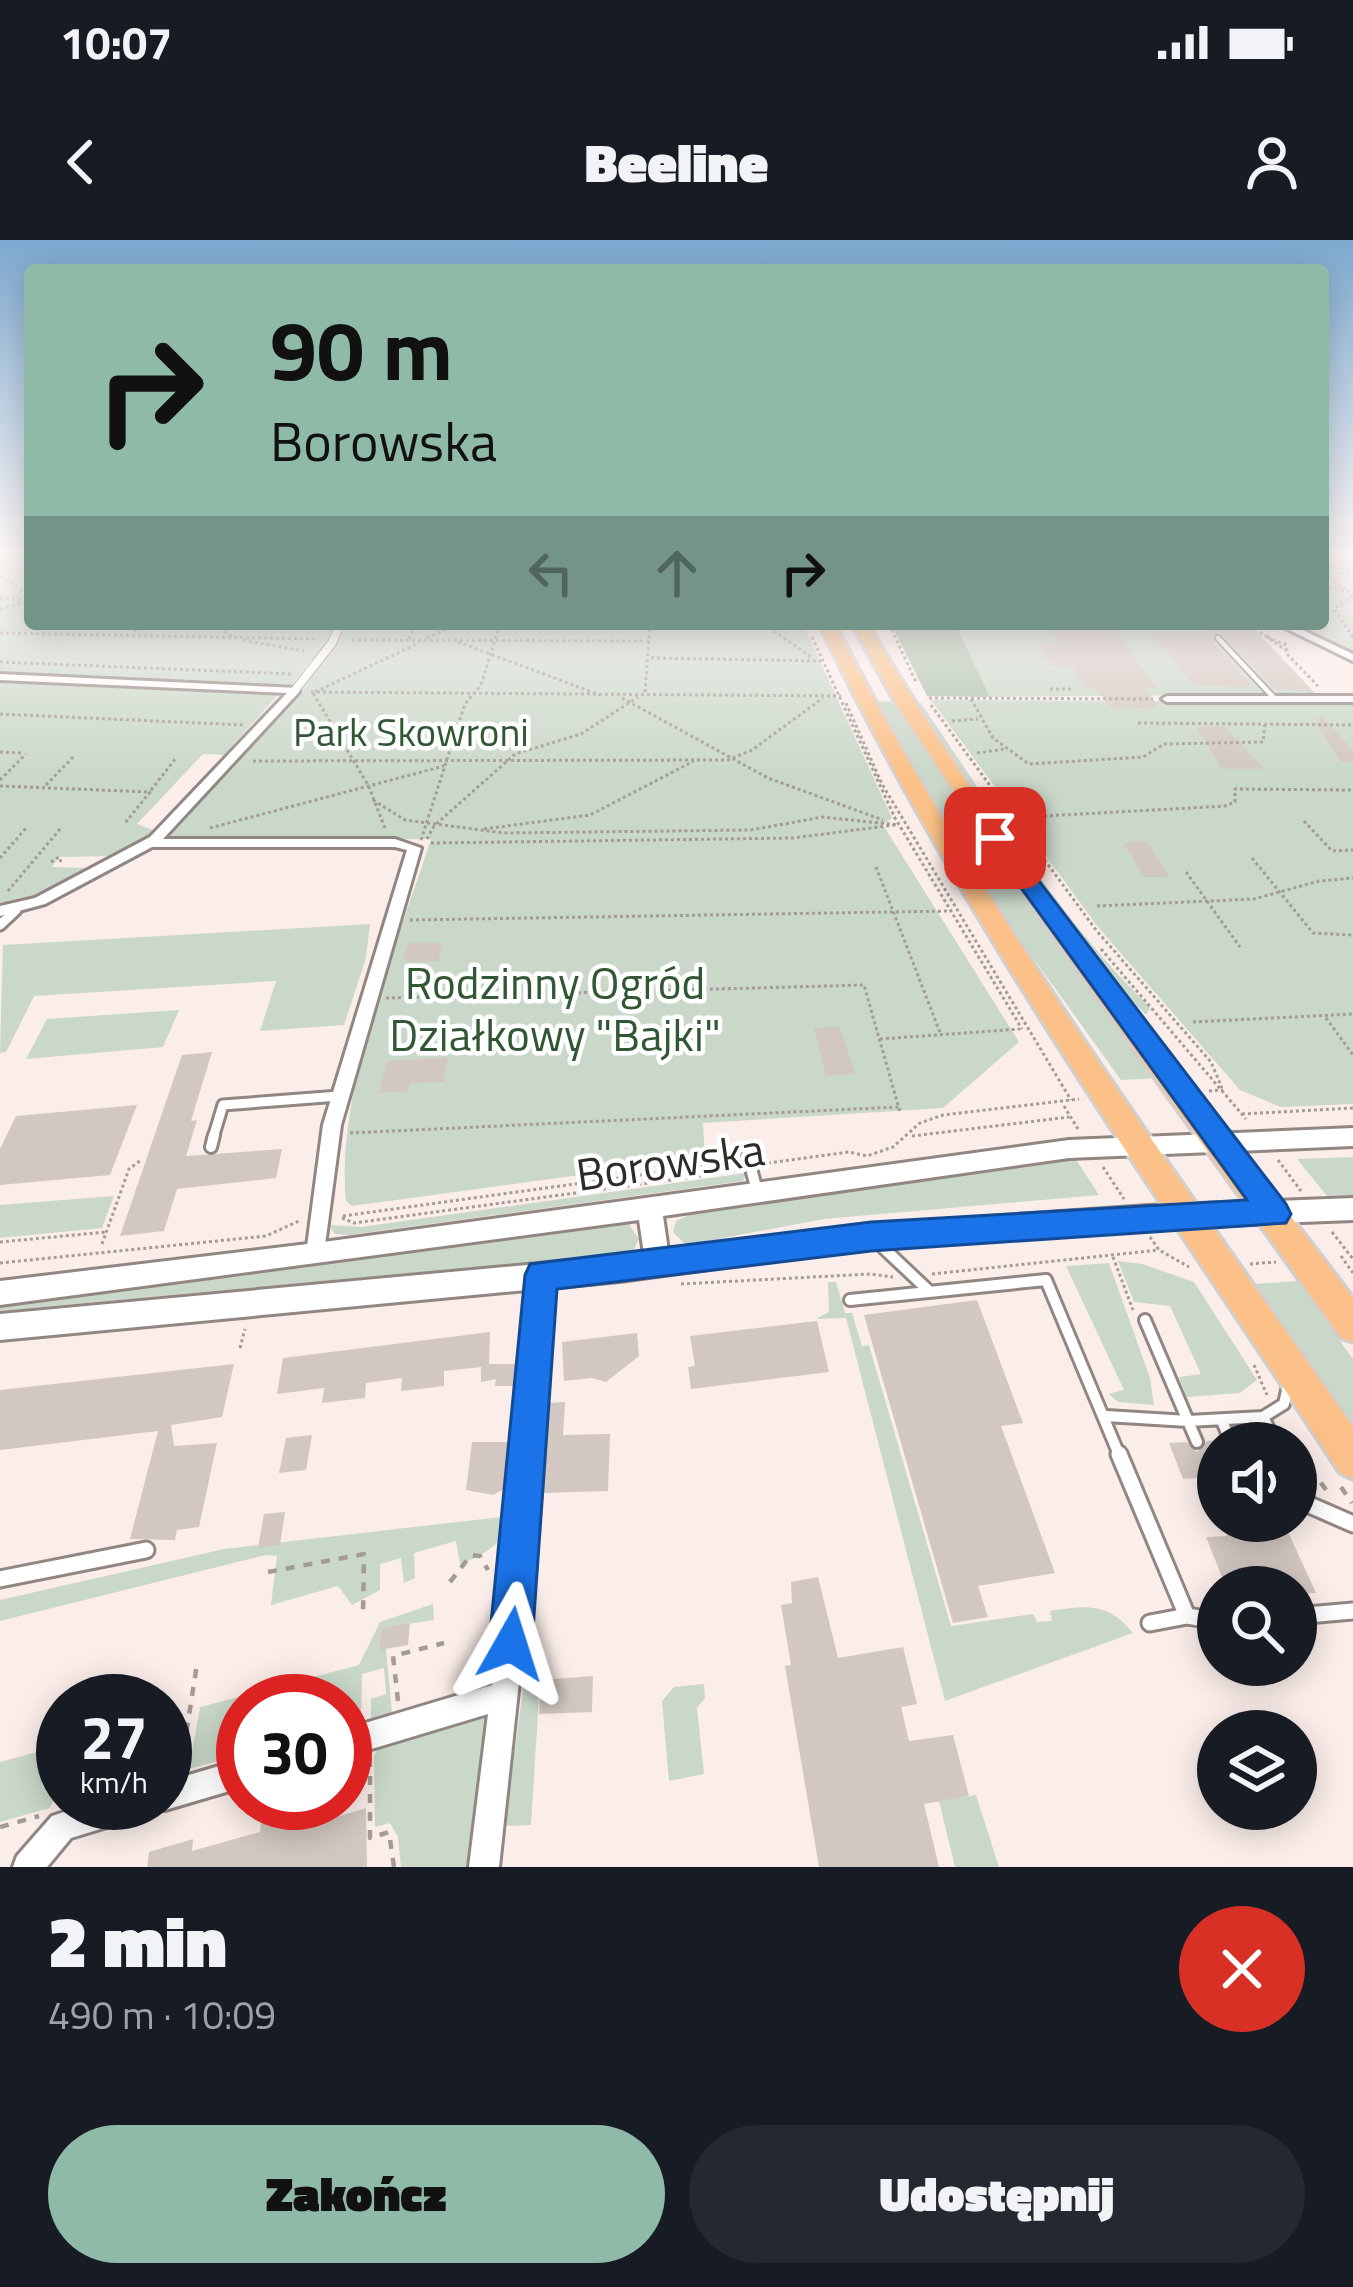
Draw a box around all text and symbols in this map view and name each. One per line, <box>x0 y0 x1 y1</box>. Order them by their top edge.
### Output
text: 10:07 <box>60 8 172 76</box>
text: Beeline <box>585 121 768 203</box>
icon: back <box>48 129 114 195</box>
icon: person <box>1239 129 1305 195</box>
text: 90 m <box>270 285 453 413</box>
icon: right <box>72 312 228 468</box>
text: Borowska <box>270 400 497 482</box>
icon: left <box>518 540 584 606</box>
icon: ahead <box>644 540 710 606</box>
icon: right <box>770 540 836 606</box>
park label: Park Skowroni <box>293 702 529 761</box>
pin <box>944 787 1046 889</box>
icon: arrive <box>962 805 1028 871</box>
park label: Rodzinny Ogród Działkowy "Bajki" <box>389 948 721 1068</box>
street label: Borowska <box>572 1114 768 1208</box>
map controls <box>1197 1422 1317 1830</box>
button: sound <box>1197 1422 1317 1542</box>
button: search <box>1197 1566 1317 1686</box>
position arrow <box>448 1581 574 1707</box>
speed limit sign: 30 <box>216 1674 372 1830</box>
text: 27 <box>80 1691 148 1782</box>
button: layers <box>1197 1710 1317 1830</box>
text: km/h <box>80 1759 148 1805</box>
text: 2 min <box>48 1885 227 1995</box>
button: close <box>1179 1906 1305 2032</box>
text: 490 m · 10:09 <box>48 1985 276 2044</box>
button: Zakończ <box>48 2125 665 2263</box>
button: Udostępnij <box>689 2125 1305 2263</box>

